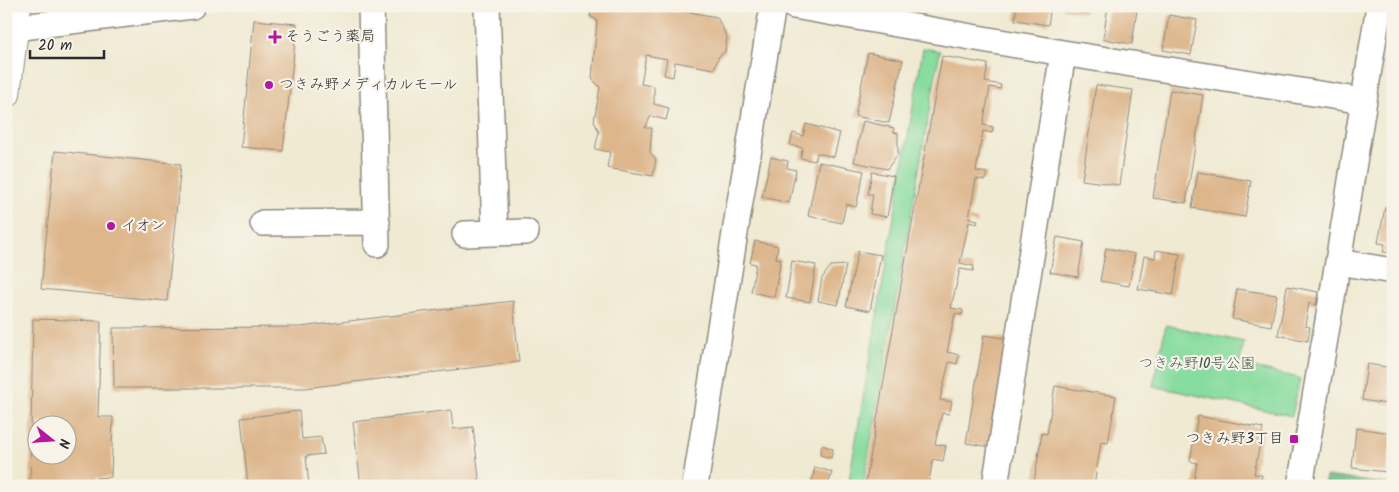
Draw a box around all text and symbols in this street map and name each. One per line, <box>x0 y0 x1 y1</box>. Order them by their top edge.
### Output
place label: そうごう薬局 <box>285 25 376 49</box>
scale bar <box>30 28 104 60</box>
marker: そうごう薬局 <box>269 31 281 43</box>
text: 20 m <box>38 34 72 58</box>
place label: つきみ野メディカルモール <box>279 73 458 97</box>
marker: つきみ野メディカルモール <box>263 79 275 91</box>
place label: イオン <box>121 214 165 238</box>
marker: イオン <box>105 220 117 232</box>
park label: つきみ野10号公園 <box>1138 352 1256 376</box>
north arrow <box>28 414 78 464</box>
place label: つきみ野3丁目 <box>1185 427 1284 451</box>
marker: つきみ野3丁目 <box>1288 433 1300 445</box>
text: N <box>52 436 75 451</box>

